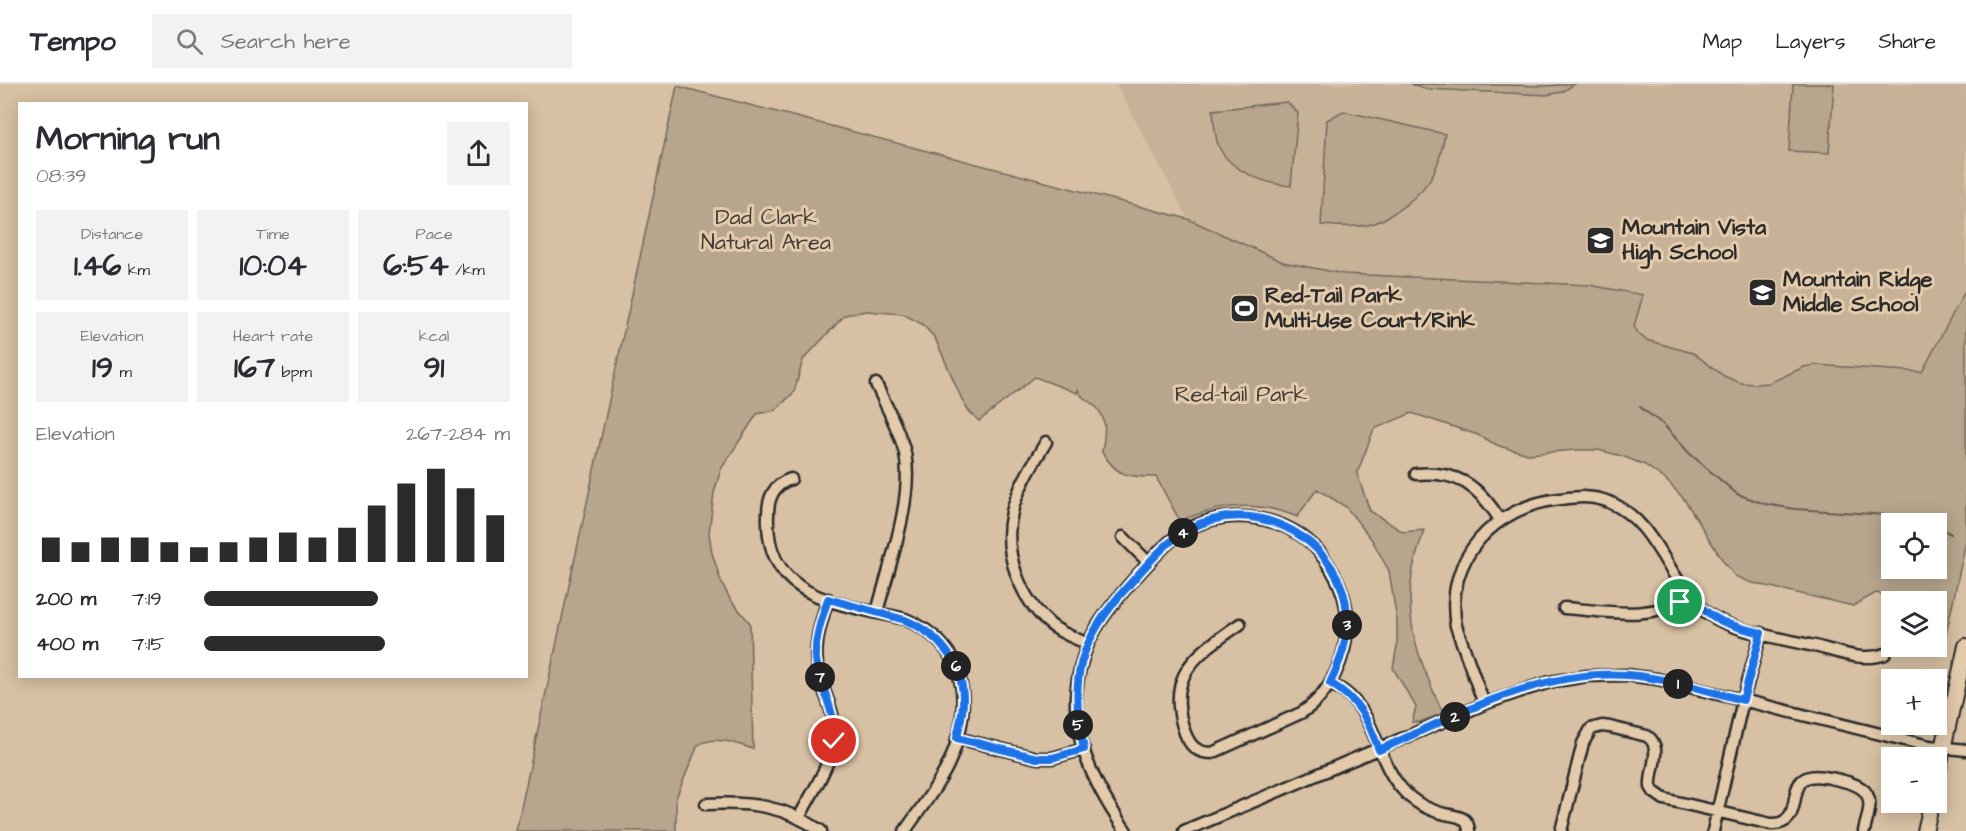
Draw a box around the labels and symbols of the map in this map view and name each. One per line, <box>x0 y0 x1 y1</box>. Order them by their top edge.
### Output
park label: Dad Clark Natural Area <box>701 202 831 258</box>
place label: Mountain Vista High School <box>1622 212 1767 269</box>
school or university icon: Mountain Vista High School <box>1585 224 1617 256</box>
place label: Mountain Ridge Middle School <box>1783 264 1933 320</box>
school or university icon: Mountain Ridge Middle School <box>1746 276 1778 308</box>
place label: Red-Tail Park Multi-Use Court/Rink <box>1265 280 1475 336</box>
sports icon: Red-Tail Park Multi-Use Court/Rink <box>1228 292 1260 324</box>
park label: Red-tail Park <box>1175 379 1308 410</box>
pin: 4 <box>1168 518 1198 548</box>
pin <box>1654 576 1705 627</box>
pin: 3 <box>1332 610 1362 640</box>
pin: 6 <box>941 651 971 681</box>
pin: 7 <box>805 662 835 692</box>
pin: 1 <box>1663 669 1693 699</box>
pin: 2 <box>1440 702 1470 732</box>
pin: 5 <box>1063 710 1093 740</box>
pin <box>808 715 859 766</box>

